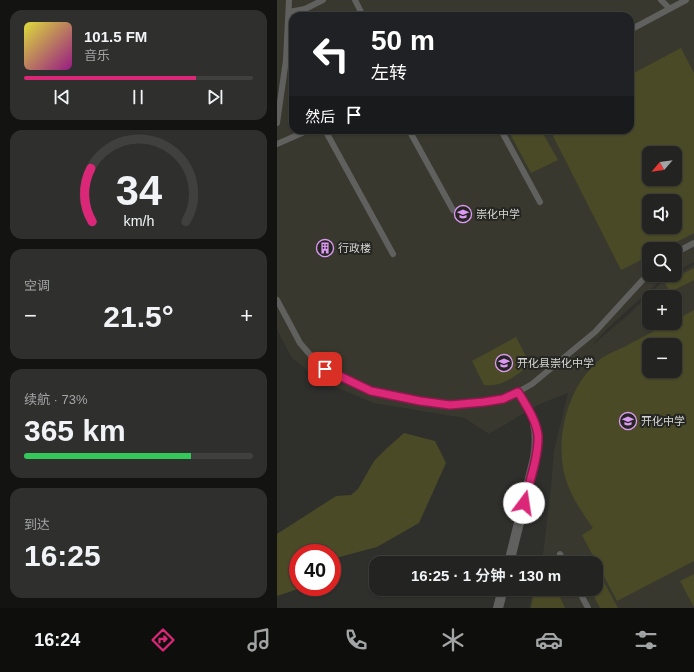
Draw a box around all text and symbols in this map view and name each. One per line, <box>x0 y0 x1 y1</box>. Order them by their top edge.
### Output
text: 50 m <box>371 25 435 56</box>
text: 101.5 FM <box>84 28 147 45</box>
icon: left <box>305 28 357 80</box>
text: 音乐 <box>84 48 110 63</box>
text: 左转 <box>371 63 407 83</box>
icon: previous <box>51 86 73 108</box>
icon: pause <box>127 86 149 108</box>
icon: next <box>204 86 226 108</box>
icon: arrive <box>343 104 365 126</box>
text: 然后 <box>305 108 335 125</box>
north arrow <box>642 146 682 186</box>
map controls <box>642 146 682 378</box>
text: 34 <box>115 167 162 214</box>
button: sound <box>642 194 682 234</box>
school or university icon: 崇化中学 <box>453 204 473 224</box>
place label: 崇化中学 <box>476 208 520 220</box>
text: km/h <box>123 213 154 229</box>
building icon: 行政楼 <box>315 238 335 258</box>
place label: 行政楼 <box>338 242 371 254</box>
button: search <box>642 242 682 282</box>
text: 空调 <box>24 278 50 293</box>
button: + <box>642 290 682 330</box>
text: 21.5° <box>103 300 174 333</box>
text: − <box>24 303 37 328</box>
text: + <box>240 303 253 328</box>
button: − <box>642 338 682 378</box>
pin <box>308 352 342 386</box>
school or university icon: 开化县崇化中学 <box>494 353 514 373</box>
place label: 开化县崇化中学 <box>517 357 594 369</box>
icon: arrive <box>314 358 336 380</box>
text: 续航 · 73% <box>24 392 88 407</box>
school or university icon: 开化中学 <box>618 411 638 431</box>
text: 365 km <box>24 414 126 447</box>
place label: 开化中学 <box>641 415 685 427</box>
position arrow <box>503 482 545 524</box>
text: 到达 <box>24 517 50 532</box>
text: 16:25 <box>24 539 101 572</box>
speed limit sign: 40 <box>289 544 341 596</box>
text: 16:25 · 1 分钟 · 130 m <box>411 567 561 584</box>
icon: directions <box>149 626 177 654</box>
icon: music <box>245 626 273 654</box>
icon: phone <box>342 626 370 654</box>
icon: climate <box>439 626 467 654</box>
icon: car <box>535 626 563 654</box>
icon: filters <box>632 626 660 654</box>
text: 16:24 <box>34 630 80 650</box>

